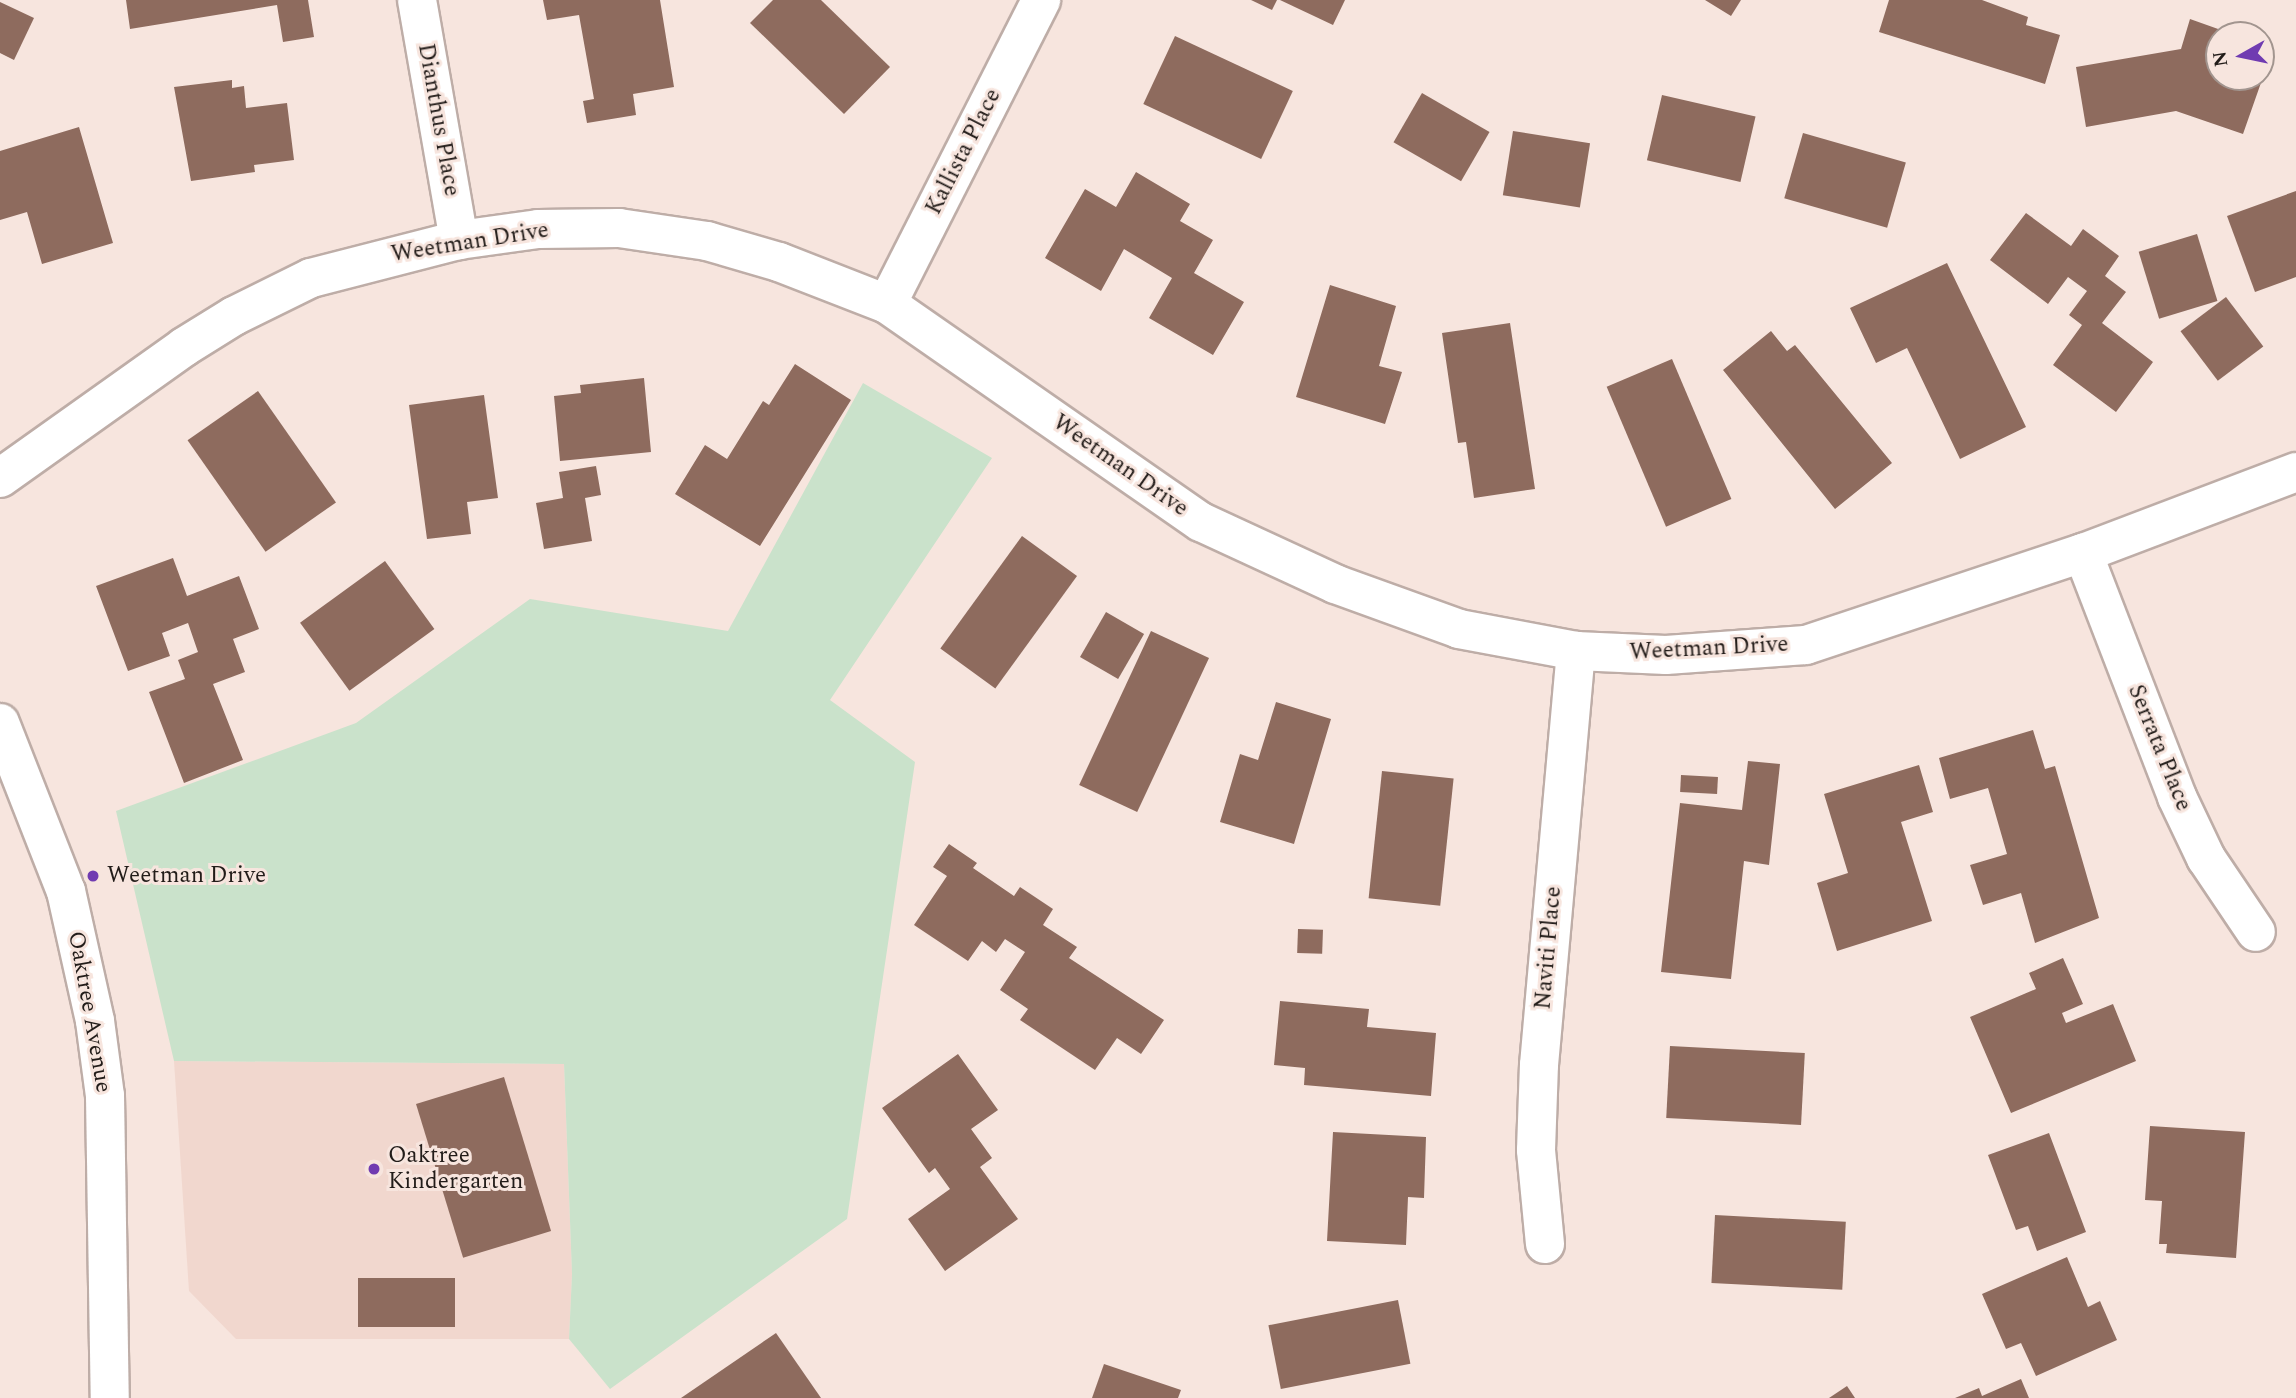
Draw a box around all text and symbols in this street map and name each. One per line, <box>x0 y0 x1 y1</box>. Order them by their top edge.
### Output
north arrow <box>2205 21 2275 91</box>
street label: Dianthus Place <box>411 41 465 199</box>
text: N <box>2205 49 2236 69</box>
street label: Kallista Place <box>920 84 1008 220</box>
street label: Weetman Drive <box>389 217 551 269</box>
street label: Weetman Drive <box>1047 409 1193 523</box>
street label: Weetman Drive <box>1629 631 1789 667</box>
street label: Serrata Place <box>2121 681 2197 815</box>
place label: Weetman Drive <box>107 862 266 890</box>
marker: Weetman Drive <box>85 868 101 884</box>
street label: Naviti Place <box>1530 885 1568 1011</box>
street label: Oaktree Avenue <box>61 929 117 1095</box>
place label: Oaktree Kindergarten <box>388 1142 523 1196</box>
marker: Oaktree Kindergarten <box>366 1161 382 1177</box>

